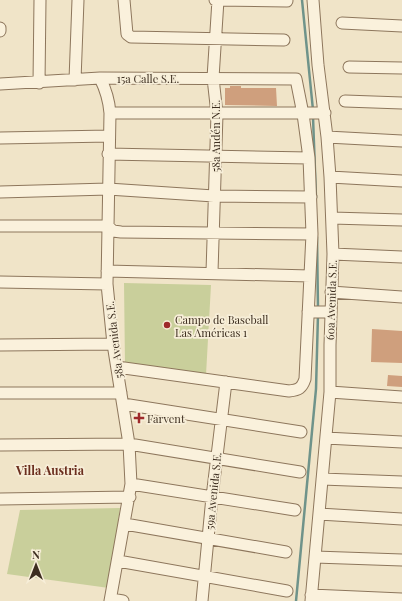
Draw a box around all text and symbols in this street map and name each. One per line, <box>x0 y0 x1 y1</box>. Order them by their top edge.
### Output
street label: 15a Calle S.E. <box>117 71 179 86</box>
street label: 58a Andén N.E. <box>208 99 223 172</box>
street label: 60a Avenida S.E. <box>322 259 340 340</box>
street label: 58a Avenida S.E. <box>102 300 126 380</box>
place label: Campo de Baseball Las Américas 1 <box>175 312 268 340</box>
marker: Campo de Baseball Las Américas 1 <box>162 320 172 330</box>
place label: Farvent <box>147 411 185 426</box>
marker: Farvent <box>134 413 144 423</box>
street label: 59a Avenida S.E. <box>201 451 225 531</box>
district label: Villa Austria <box>15 462 85 478</box>
north arrow <box>16 545 56 585</box>
text: N <box>32 547 40 562</box>

